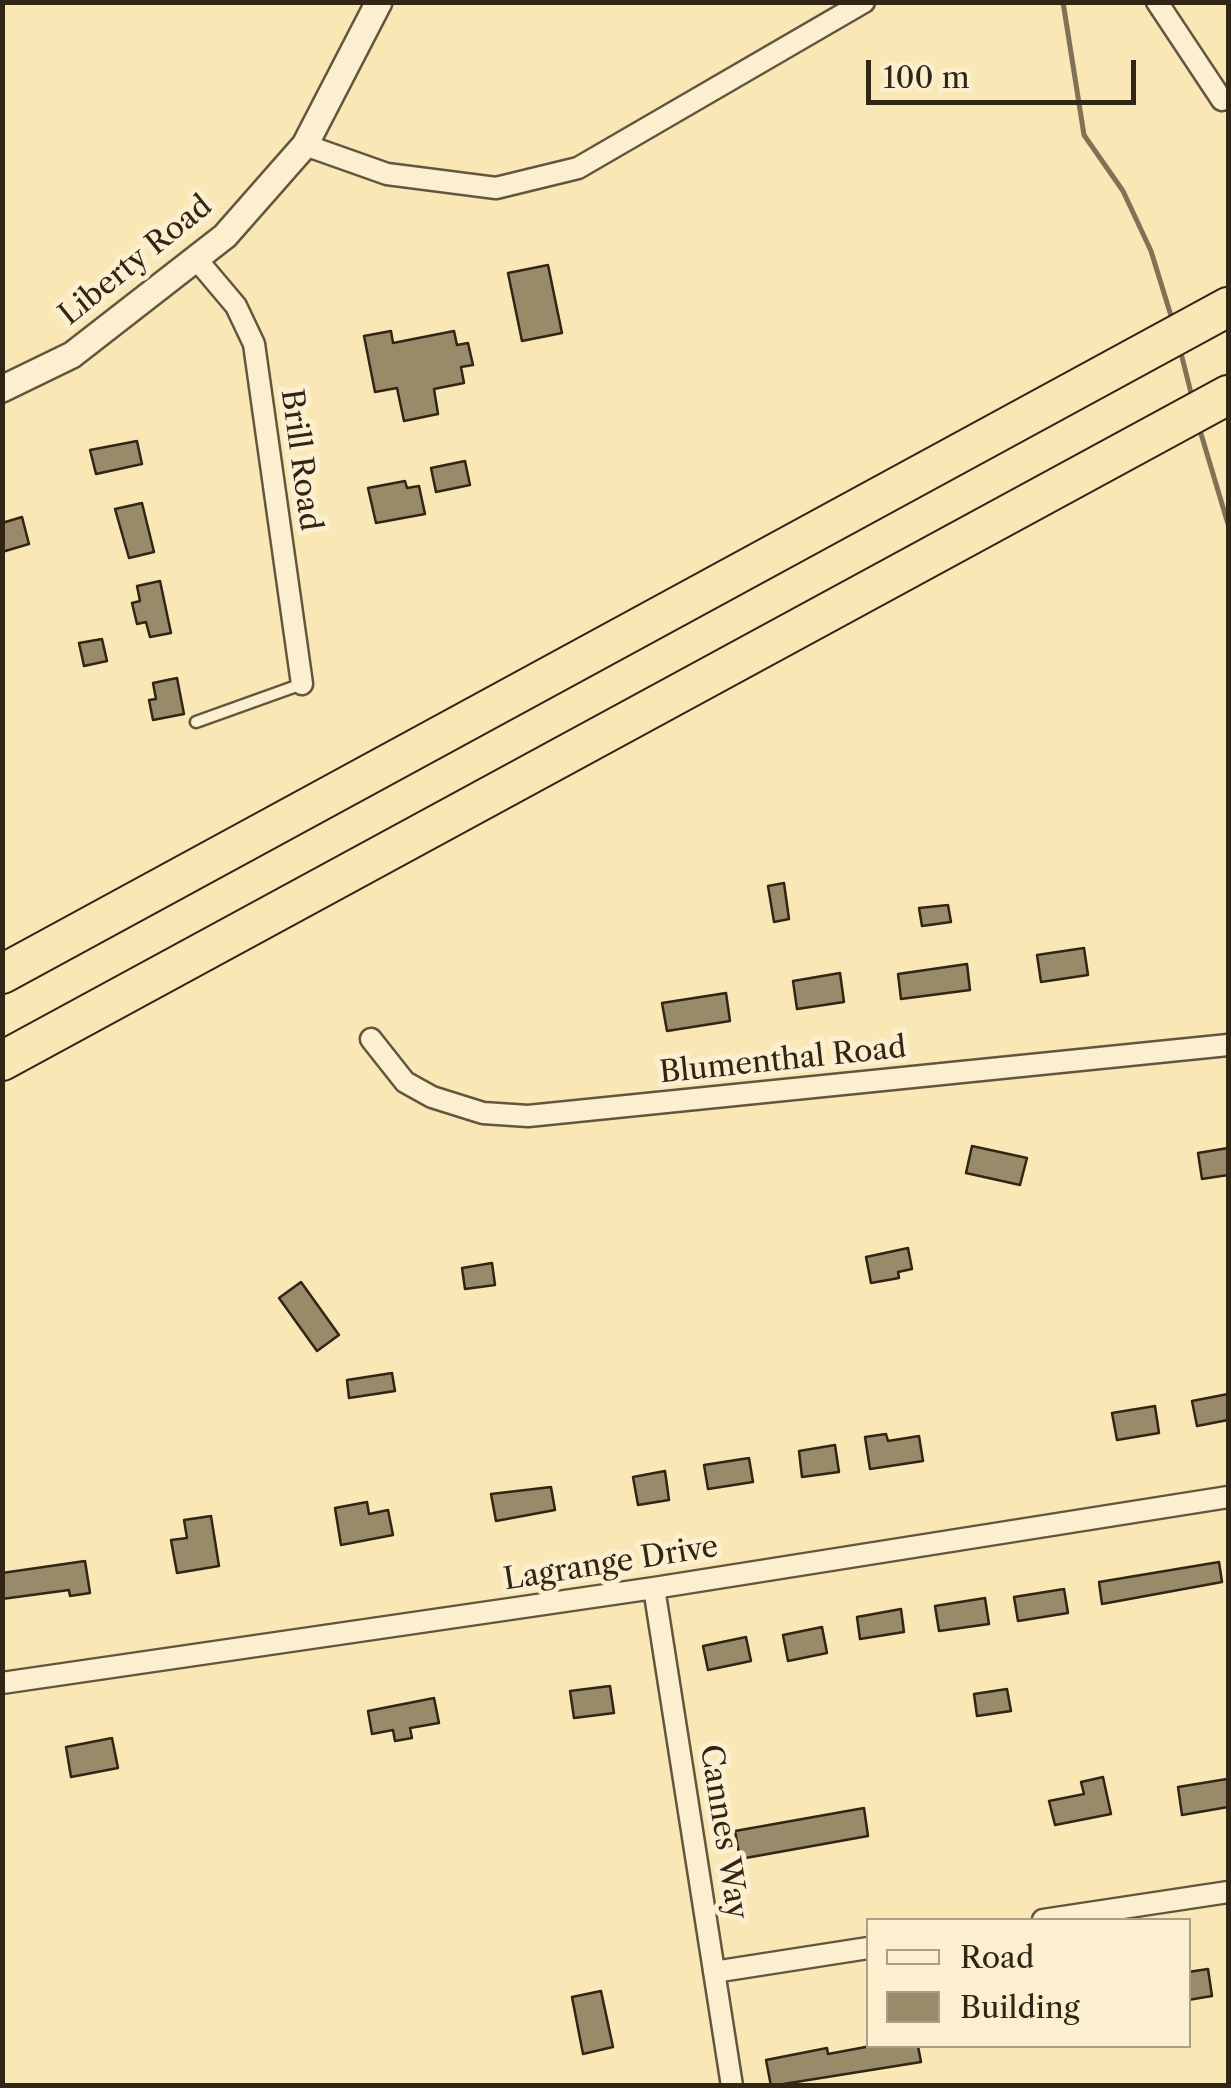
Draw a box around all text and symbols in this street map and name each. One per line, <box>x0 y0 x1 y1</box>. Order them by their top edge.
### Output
scale bar <box>871 40 1141 102</box>
text: 100 m <box>883 59 970 96</box>
street label: Liberty Road <box>52 189 220 333</box>
street label: Brill Road <box>272 387 328 533</box>
street label: Blumenthal Road <box>658 1030 908 1092</box>
street label: Lagrange Drive <box>501 1529 721 1599</box>
street label: Cannes Way <box>691 1742 755 1922</box>
legend <box>866 1918 1191 2048</box>
text: Road <box>960 1939 1034 1976</box>
text: Building <box>960 1989 1080 2026</box>

